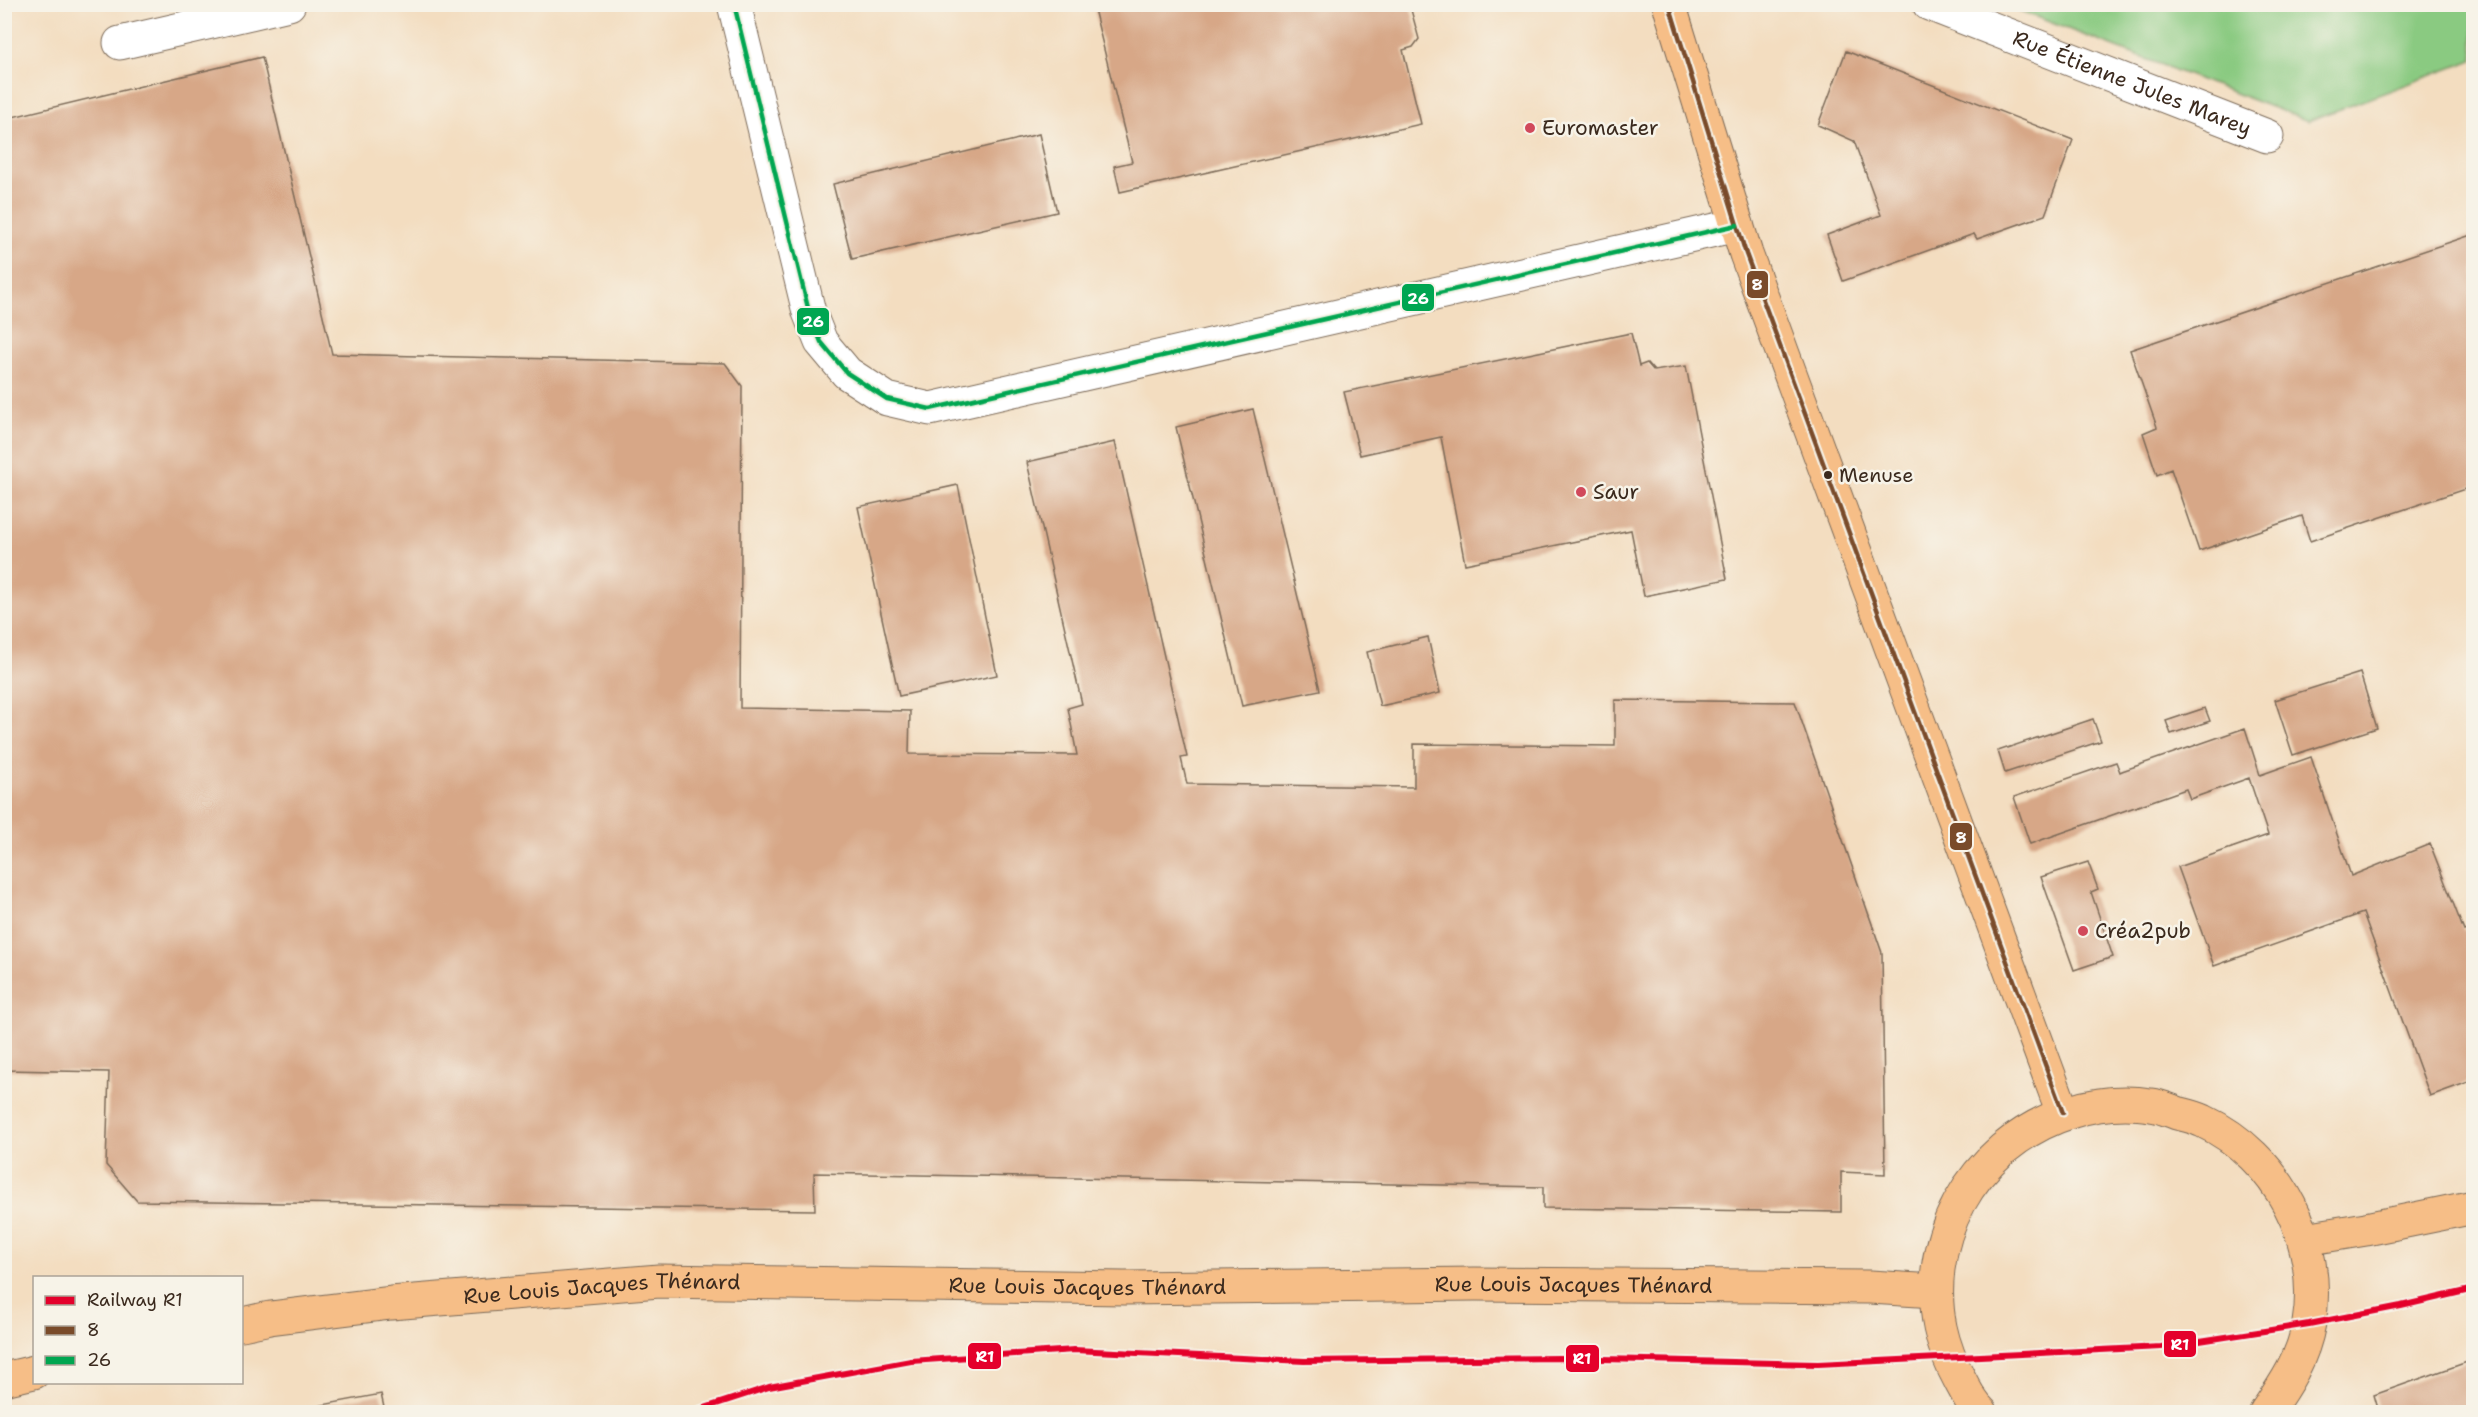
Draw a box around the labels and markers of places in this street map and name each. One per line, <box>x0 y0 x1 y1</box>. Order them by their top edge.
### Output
place label: Euromaster <box>1542 114 1659 142</box>
marker: Euromaster <box>1523 121 1537 135</box>
place label: Menuse <box>1839 462 1914 488</box>
marker: Menuse <box>1822 469 1834 481</box>
place label: Saur <box>1593 478 1639 506</box>
marker: Saur <box>1574 485 1588 499</box>
place label: Créa2pub <box>2095 917 2191 945</box>
marker: Créa2pub <box>2076 924 2090 938</box>

